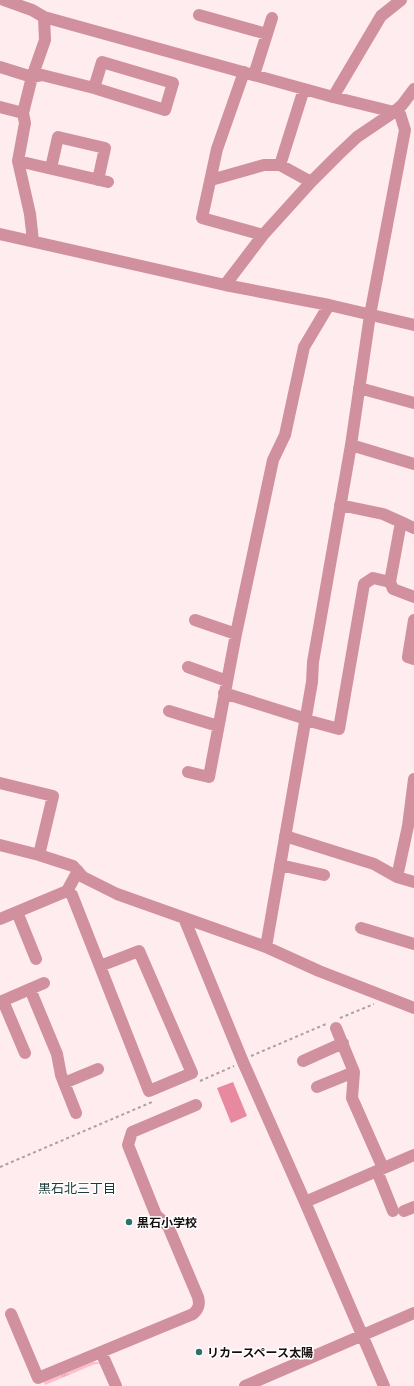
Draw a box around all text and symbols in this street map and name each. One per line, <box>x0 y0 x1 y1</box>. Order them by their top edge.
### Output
district label: 黒石北三丁目 <box>38 1178 116 1198</box>
place label: 黒石小学校 <box>137 1213 197 1232</box>
marker: 黒石小学校 <box>124 1217 134 1227</box>
place label: リカースペース太陽 <box>207 1343 313 1362</box>
marker: リカースペース太陽 <box>194 1347 204 1357</box>

